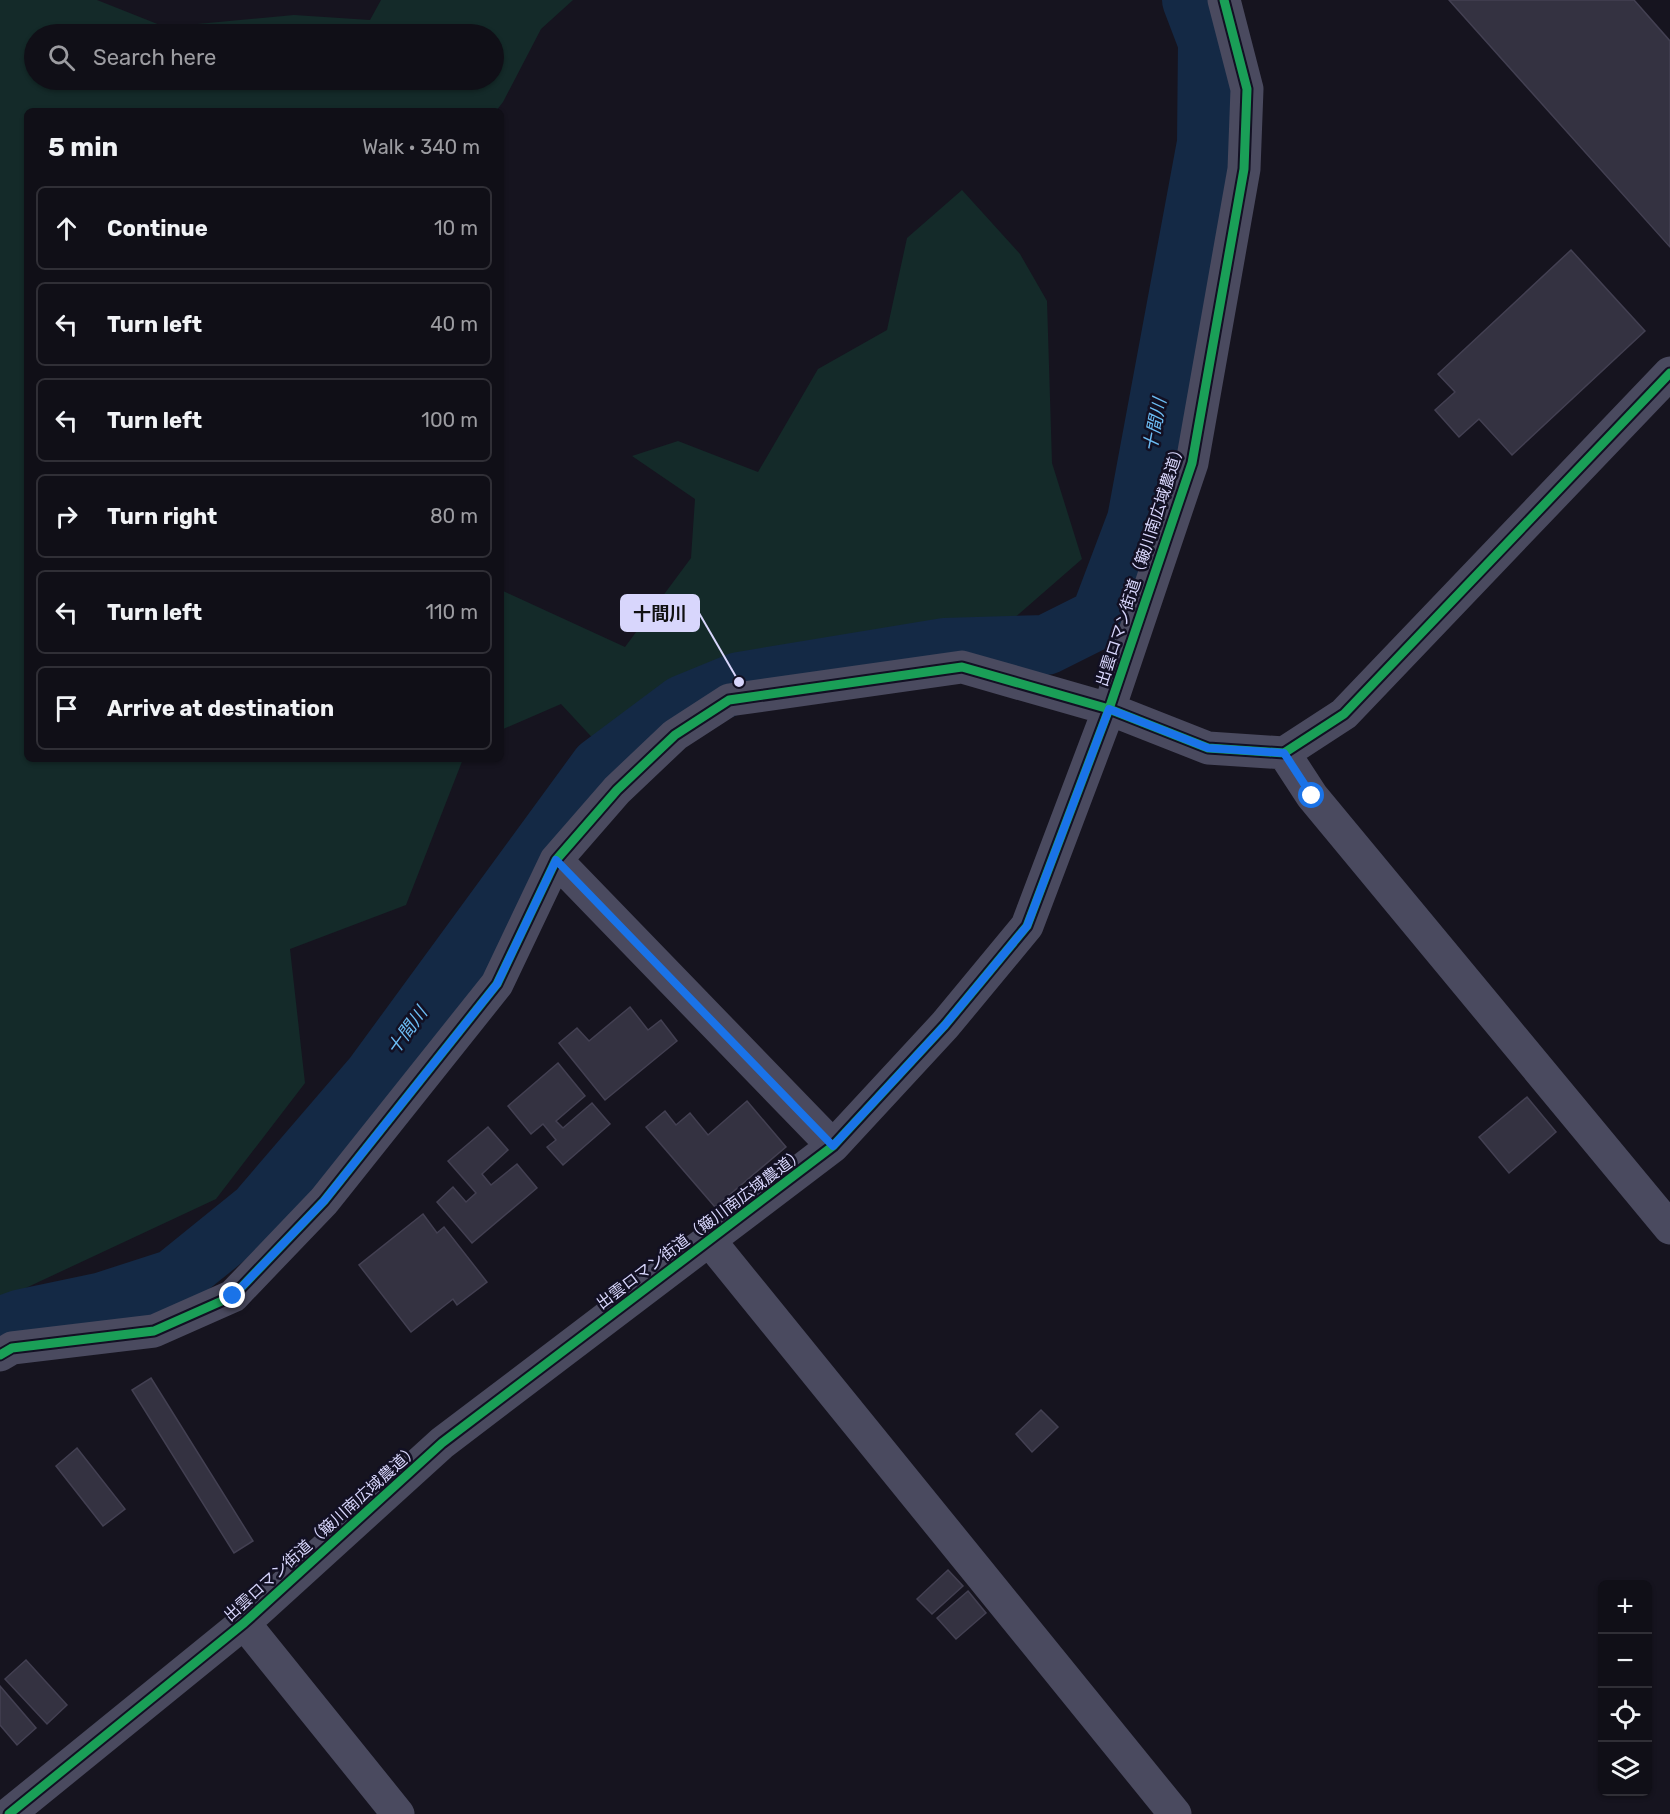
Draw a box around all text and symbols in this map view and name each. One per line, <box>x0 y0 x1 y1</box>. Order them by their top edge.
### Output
search box <box>24 24 504 90</box>
icon: search <box>45 41 78 74</box>
text: Search here <box>93 44 216 71</box>
text: 5 min <box>48 132 118 163</box>
text: Walk · 340 m <box>362 135 480 159</box>
icon: ahead <box>50 212 83 245</box>
text: Continue <box>107 215 208 242</box>
text: 10 m <box>434 216 478 240</box>
icon: left <box>50 308 83 341</box>
text: Turn left <box>107 311 202 338</box>
text: 40 m <box>430 312 478 336</box>
water label: 十間川 <box>1139 394 1171 454</box>
icon: left <box>50 404 83 437</box>
text: Turn left <box>107 407 202 434</box>
text: 100 m <box>421 408 478 432</box>
street label: 出雲ロマン街道（簸川南広域農道） <box>1092 439 1189 689</box>
icon: right <box>50 500 83 533</box>
text: Turn right <box>107 503 217 530</box>
text: 80 m <box>430 504 478 528</box>
callout: 十間川 <box>621 595 699 631</box>
icon: left <box>50 596 83 629</box>
text: Turn left <box>107 599 202 626</box>
text: 110 m <box>426 600 478 624</box>
text: 十間川 <box>633 603 687 625</box>
icon: arrive <box>50 692 83 725</box>
text: Arrive at destination <box>107 695 334 722</box>
route start <box>1298 782 1324 808</box>
water label: 十間川 <box>382 1001 433 1059</box>
street label: 出雲ロマン街道（簸川南広域農道） <box>592 1144 808 1313</box>
route end <box>219 1282 245 1308</box>
street label: 出雲ロマン街道（簸川南広域農道） <box>220 1440 423 1625</box>
map controls <box>1598 1580 1652 1796</box>
button: + <box>1598 1580 1652 1634</box>
button: − <box>1598 1634 1652 1688</box>
button: locate <box>1598 1688 1652 1742</box>
button: layers <box>1598 1742 1652 1796</box>

